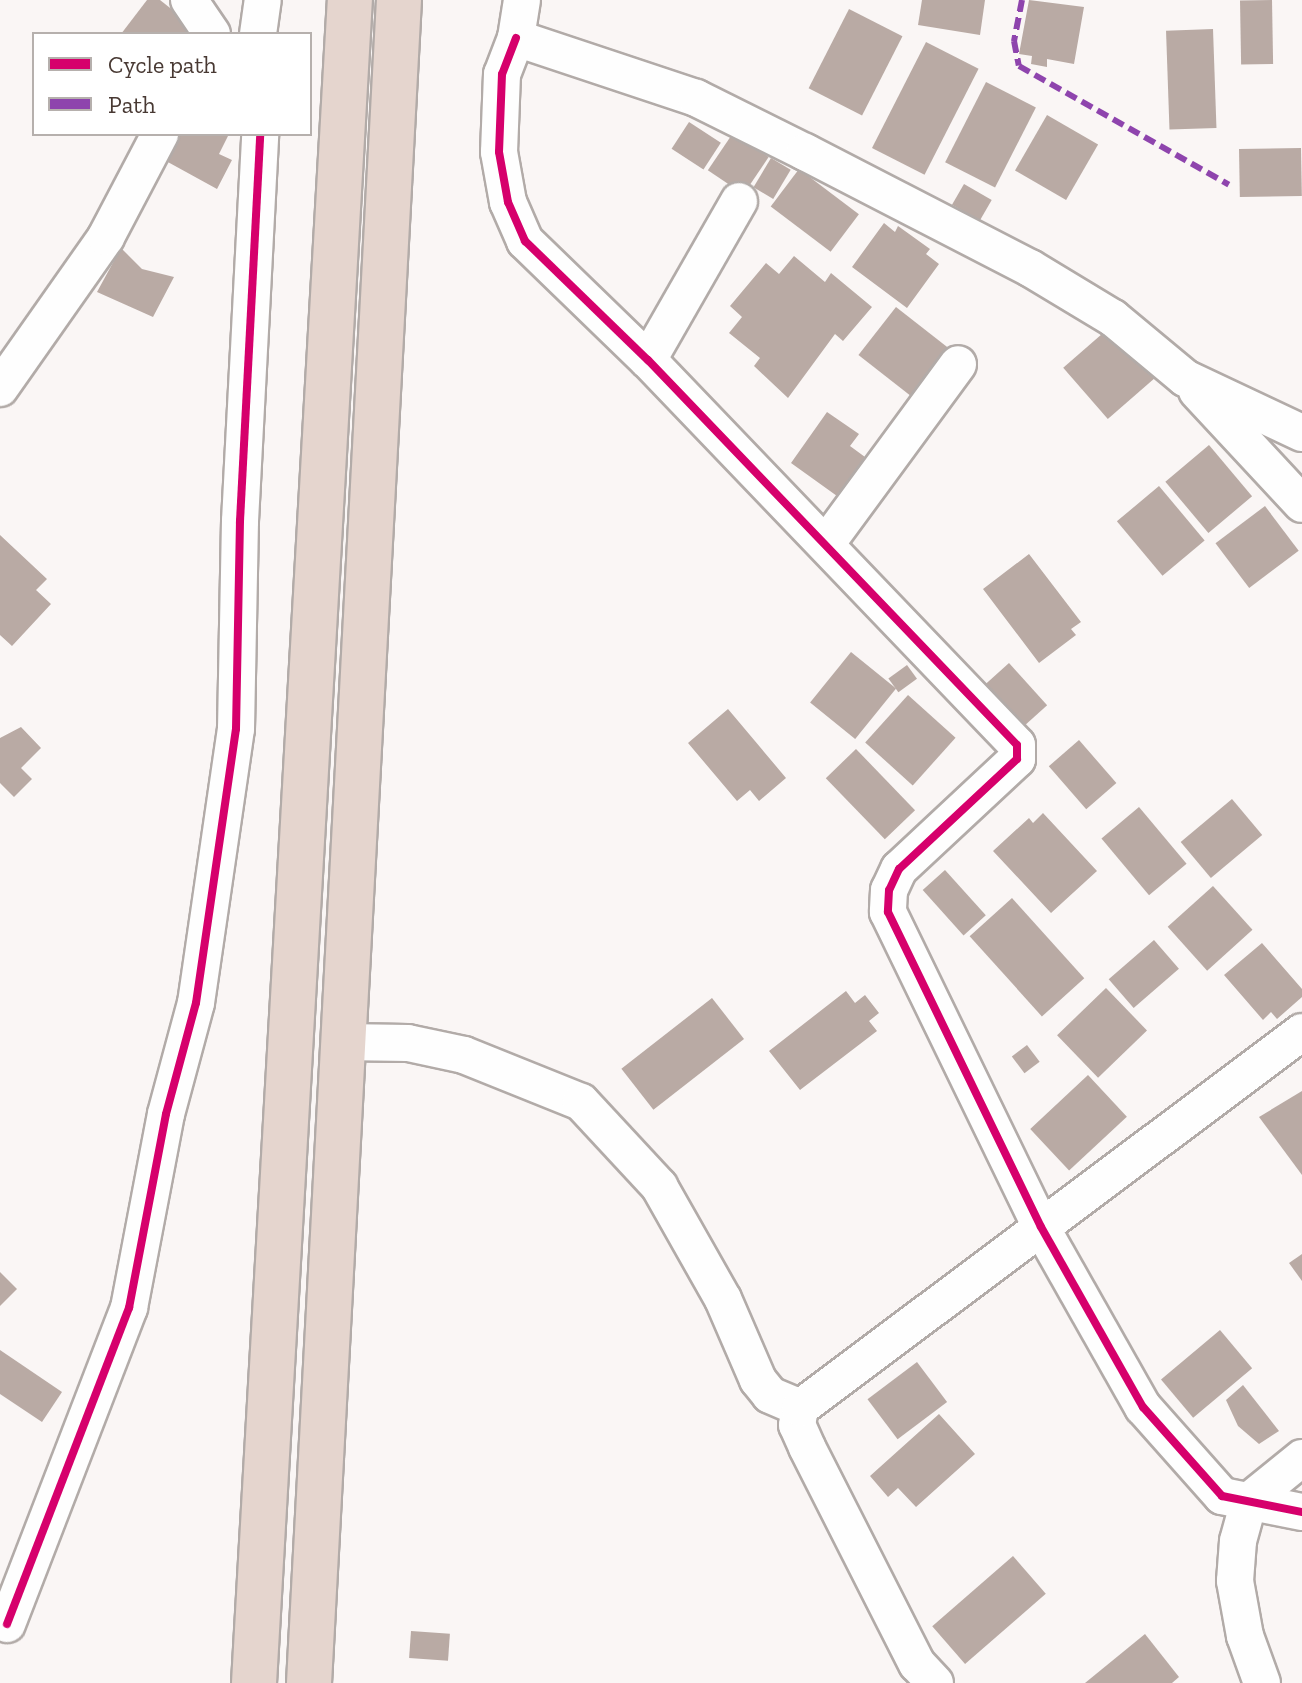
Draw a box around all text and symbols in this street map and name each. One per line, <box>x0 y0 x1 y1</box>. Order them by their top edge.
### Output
legend <box>32 32 312 136</box>
text: Cycle path <box>108 50 217 79</box>
text: Path <box>108 90 156 119</box>

